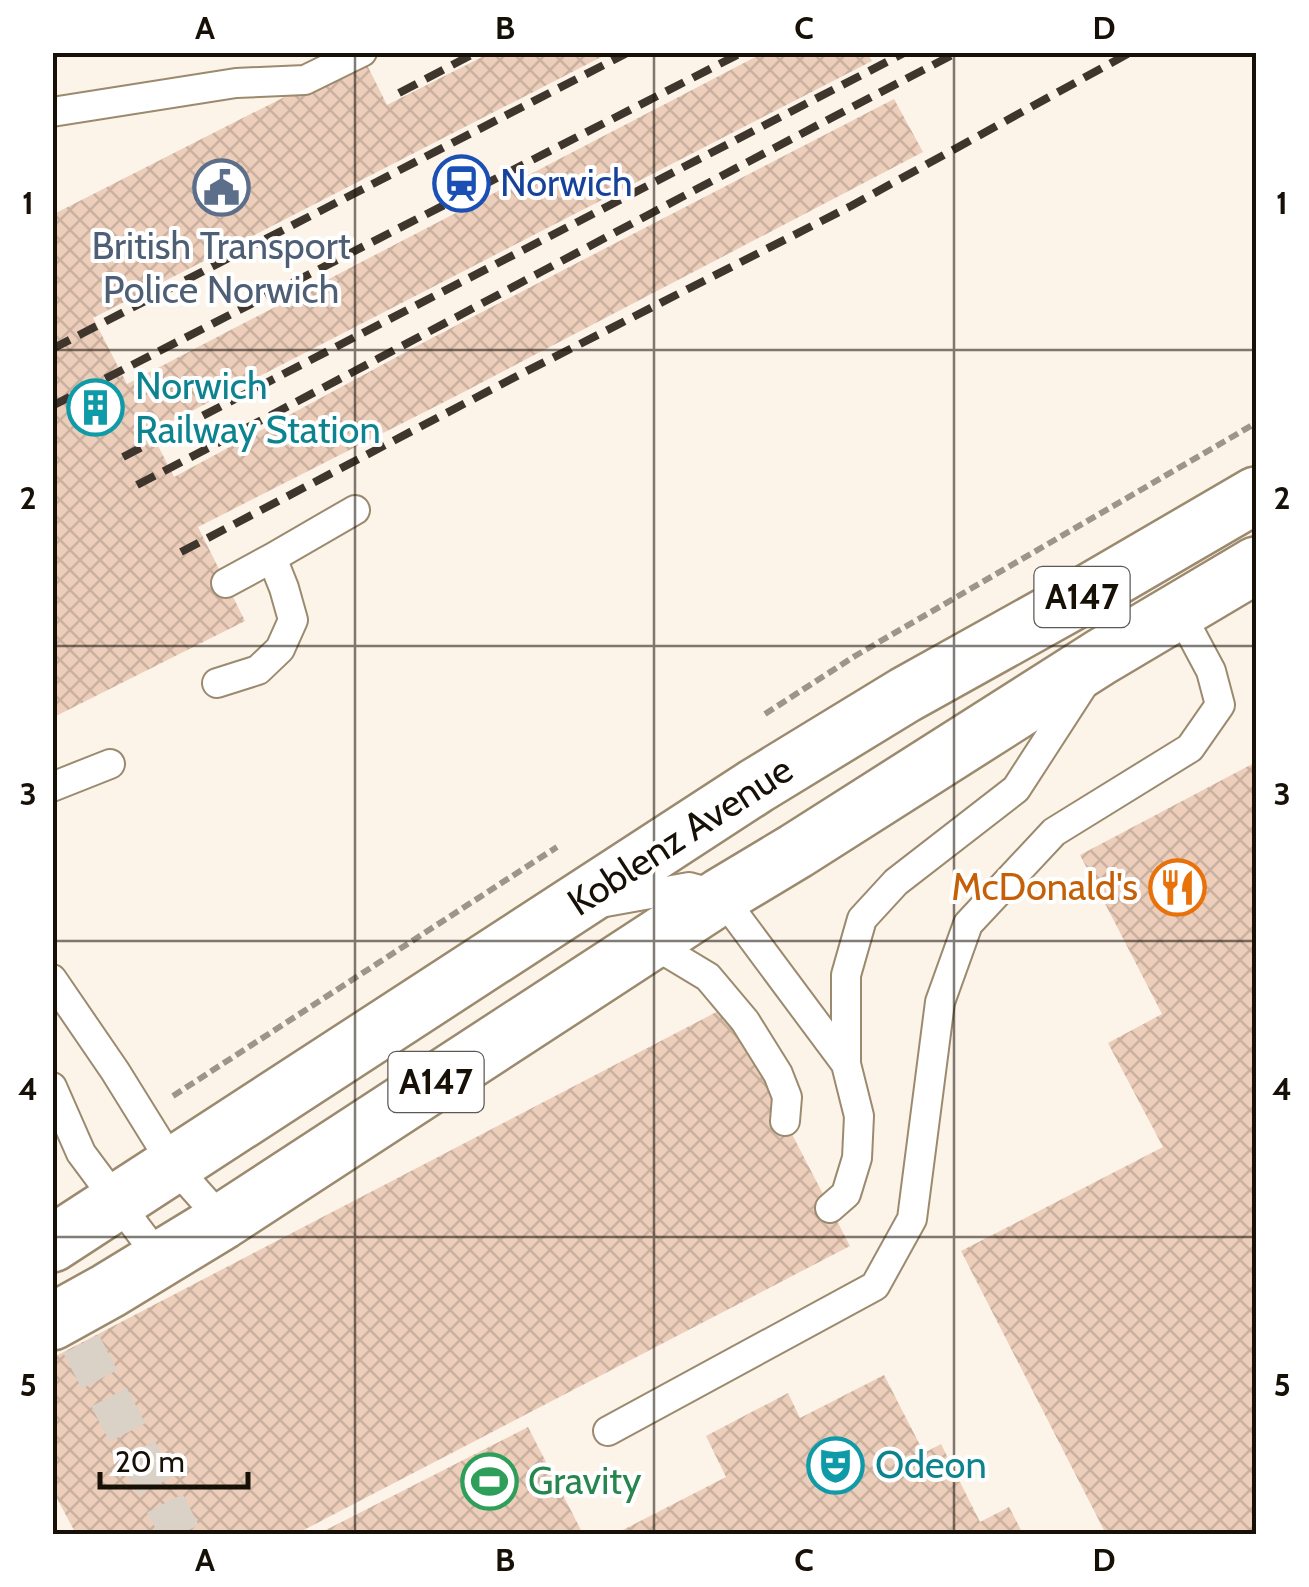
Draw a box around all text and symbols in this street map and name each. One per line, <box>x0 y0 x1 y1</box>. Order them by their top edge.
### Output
text: A <box>195 8 215 47</box>
text: B <box>495 8 515 47</box>
text: C <box>794 8 814 47</box>
text: D <box>1092 8 1116 47</box>
station icon: Norwich <box>431 153 491 213</box>
public building icon: British Transport Police Norwich <box>191 158 251 218</box>
place label: Norwich <box>500 159 633 206</box>
text: 1 <box>22 183 34 222</box>
text: 1 <box>1276 183 1288 222</box>
place label: British Transport Police Norwich <box>91 222 351 313</box>
place label: Norwich Railway Station <box>135 362 381 453</box>
building icon: Norwich Railway Station <box>66 378 126 438</box>
text: 2 <box>20 478 36 517</box>
text: 2 <box>1274 478 1290 517</box>
road number: A147 <box>1034 567 1130 627</box>
street label: Koblenz Avenue <box>558 745 801 926</box>
text: 3 <box>19 774 37 813</box>
text: 3 <box>1273 774 1291 813</box>
restaurant icon: McDonald's <box>1147 857 1207 917</box>
place label: McDonald's <box>951 863 1138 910</box>
road number: A147 <box>388 1052 484 1112</box>
text: 4 <box>18 1069 38 1108</box>
text: 4 <box>1272 1069 1292 1108</box>
text: 5 <box>19 1365 37 1404</box>
text: 5 <box>1273 1365 1291 1404</box>
scale bar <box>100 1427 248 1489</box>
theatre icon: Odeon <box>806 1435 866 1495</box>
place label: Odeon <box>875 1441 987 1488</box>
text: 20 m <box>115 1443 185 1480</box>
sports icon: Gravity <box>459 1451 519 1511</box>
place label: Gravity <box>528 1457 641 1504</box>
text: A <box>195 1540 215 1579</box>
text: B <box>495 1540 515 1579</box>
text: C <box>794 1540 814 1579</box>
text: D <box>1092 1540 1116 1579</box>

